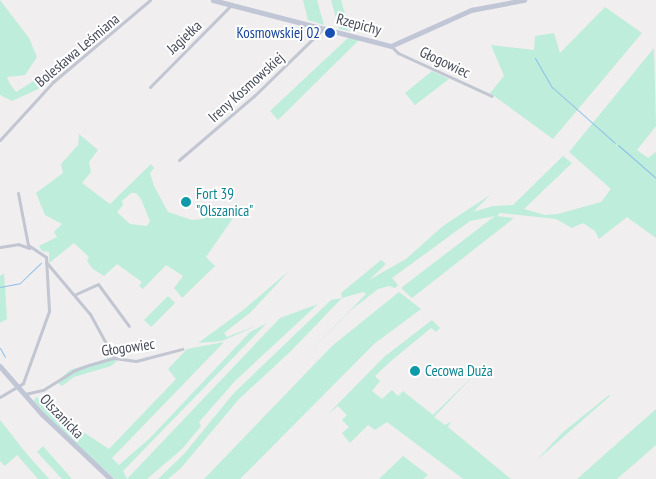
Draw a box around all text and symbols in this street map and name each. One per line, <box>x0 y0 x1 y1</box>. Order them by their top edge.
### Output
street label: Rzepichy <box>335 9 383 39</box>
street label: Bolesława Leśmiana <box>31 10 123 90</box>
street label: Jagiełka <box>163 16 205 58</box>
place label: Kosmowskiej 02 <box>236 24 320 42</box>
marker: Kosmowskiej 02 <box>324 27 336 39</box>
street label: Głogowiec <box>417 42 473 82</box>
street label: Ireny Kosmowskiej <box>204 48 288 126</box>
place label: Fort 39 "Olszanica" <box>196 184 253 219</box>
marker: Fort 39 "Olszanica" <box>180 196 192 208</box>
street label: Głogowiec <box>100 334 156 360</box>
place label: Cecowa Duża <box>425 362 493 380</box>
marker: Cecowa Duża <box>409 365 421 377</box>
street label: Olszanicka <box>36 390 88 442</box>

